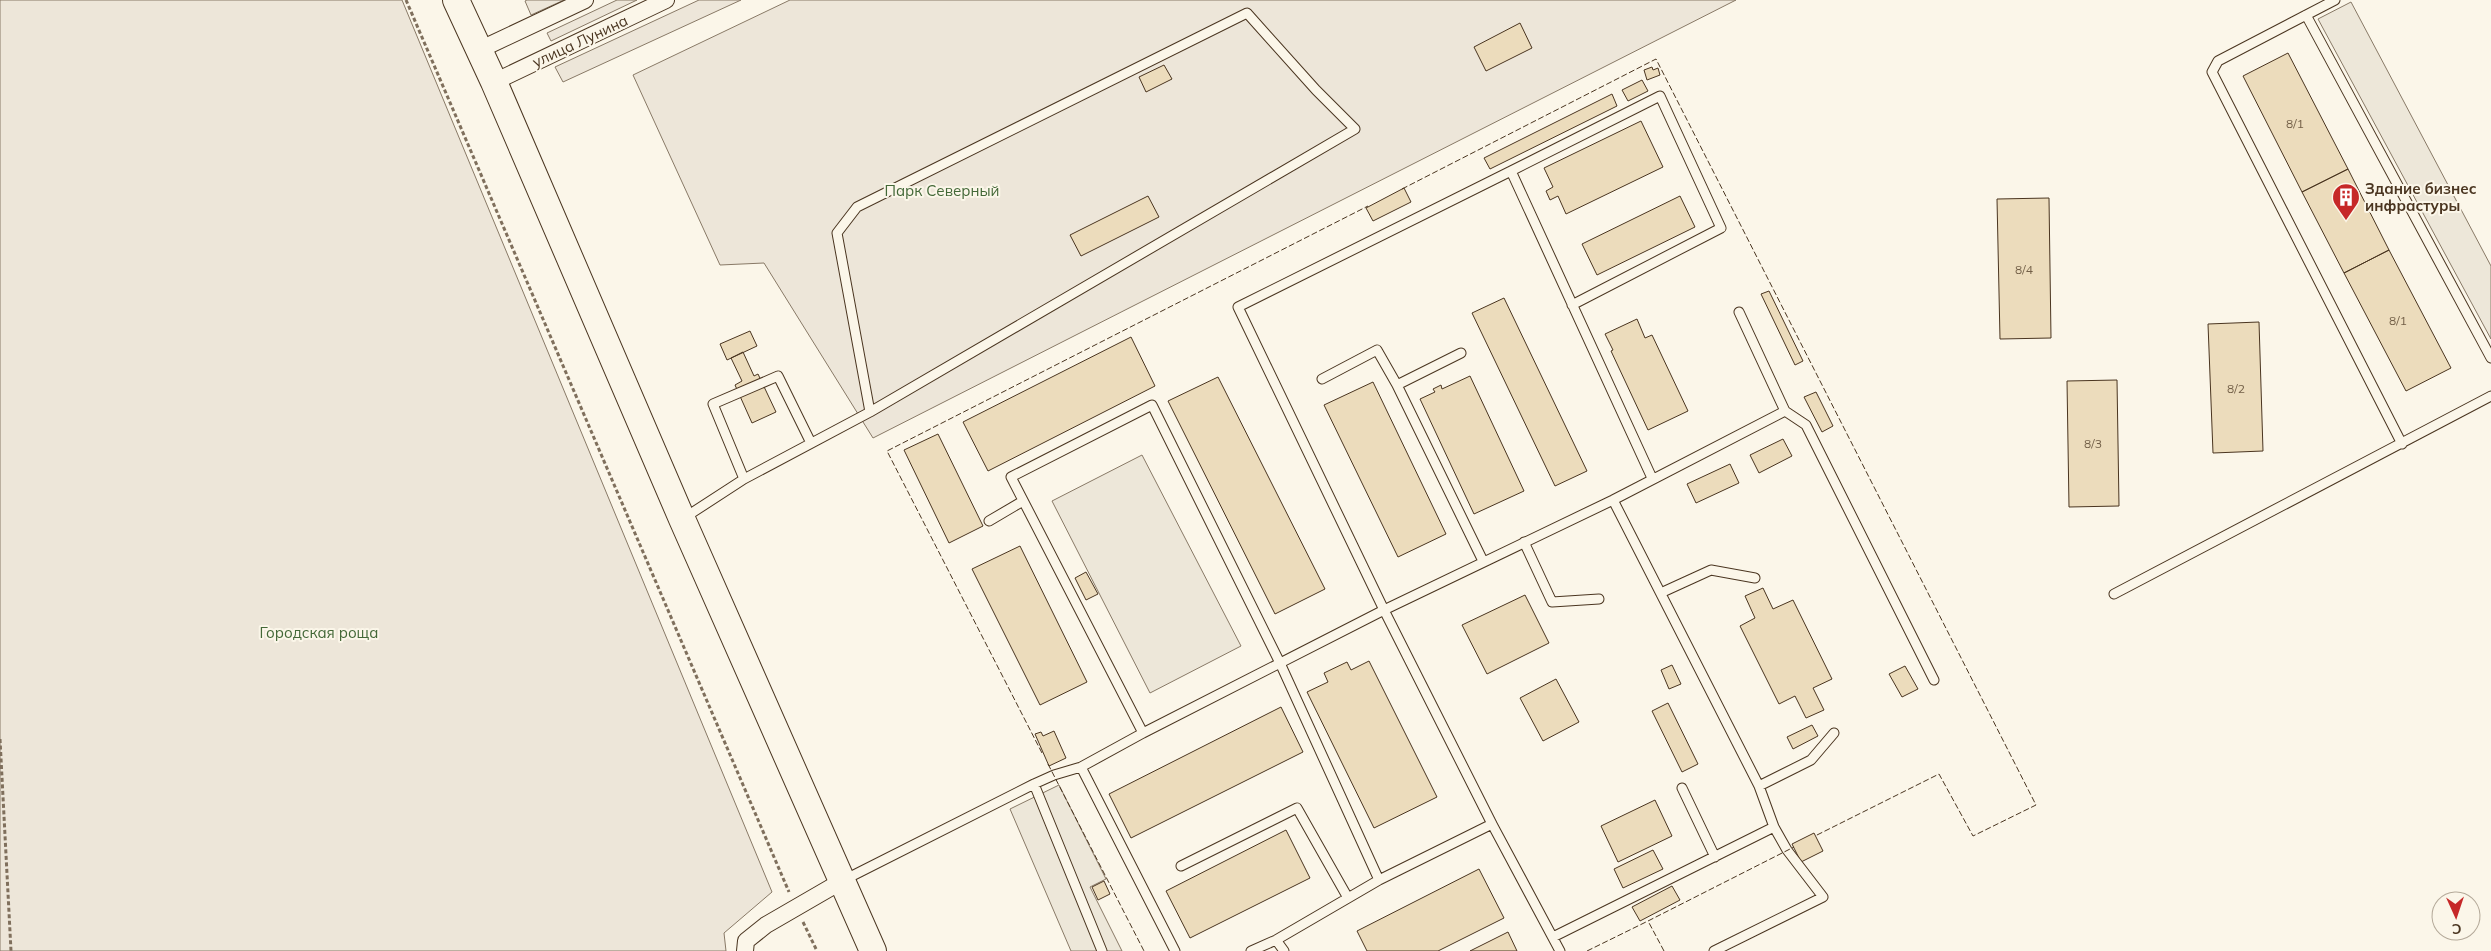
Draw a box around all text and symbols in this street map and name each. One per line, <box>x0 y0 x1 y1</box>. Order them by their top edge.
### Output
street label: улица Лунина <box>529 11 631 71</box>
house number: 8/1 <box>2286 116 2304 131</box>
place label: Здание бизнес инфрастуры <box>2365 179 2477 215</box>
park label: Парк Северный <box>884 181 1000 200</box>
building icon: Здание бизнес инфрастуры <box>2331 182 2361 221</box>
house number: 8/4 <box>2015 262 2033 277</box>
house number: 8/1 <box>2389 313 2407 328</box>
house number: 8/2 <box>2227 381 2245 396</box>
house number: 8/3 <box>2084 436 2102 451</box>
park label: Городская роща <box>260 623 378 642</box>
north arrow <box>2431 891 2481 941</box>
text: С <box>2451 920 2462 938</box>

